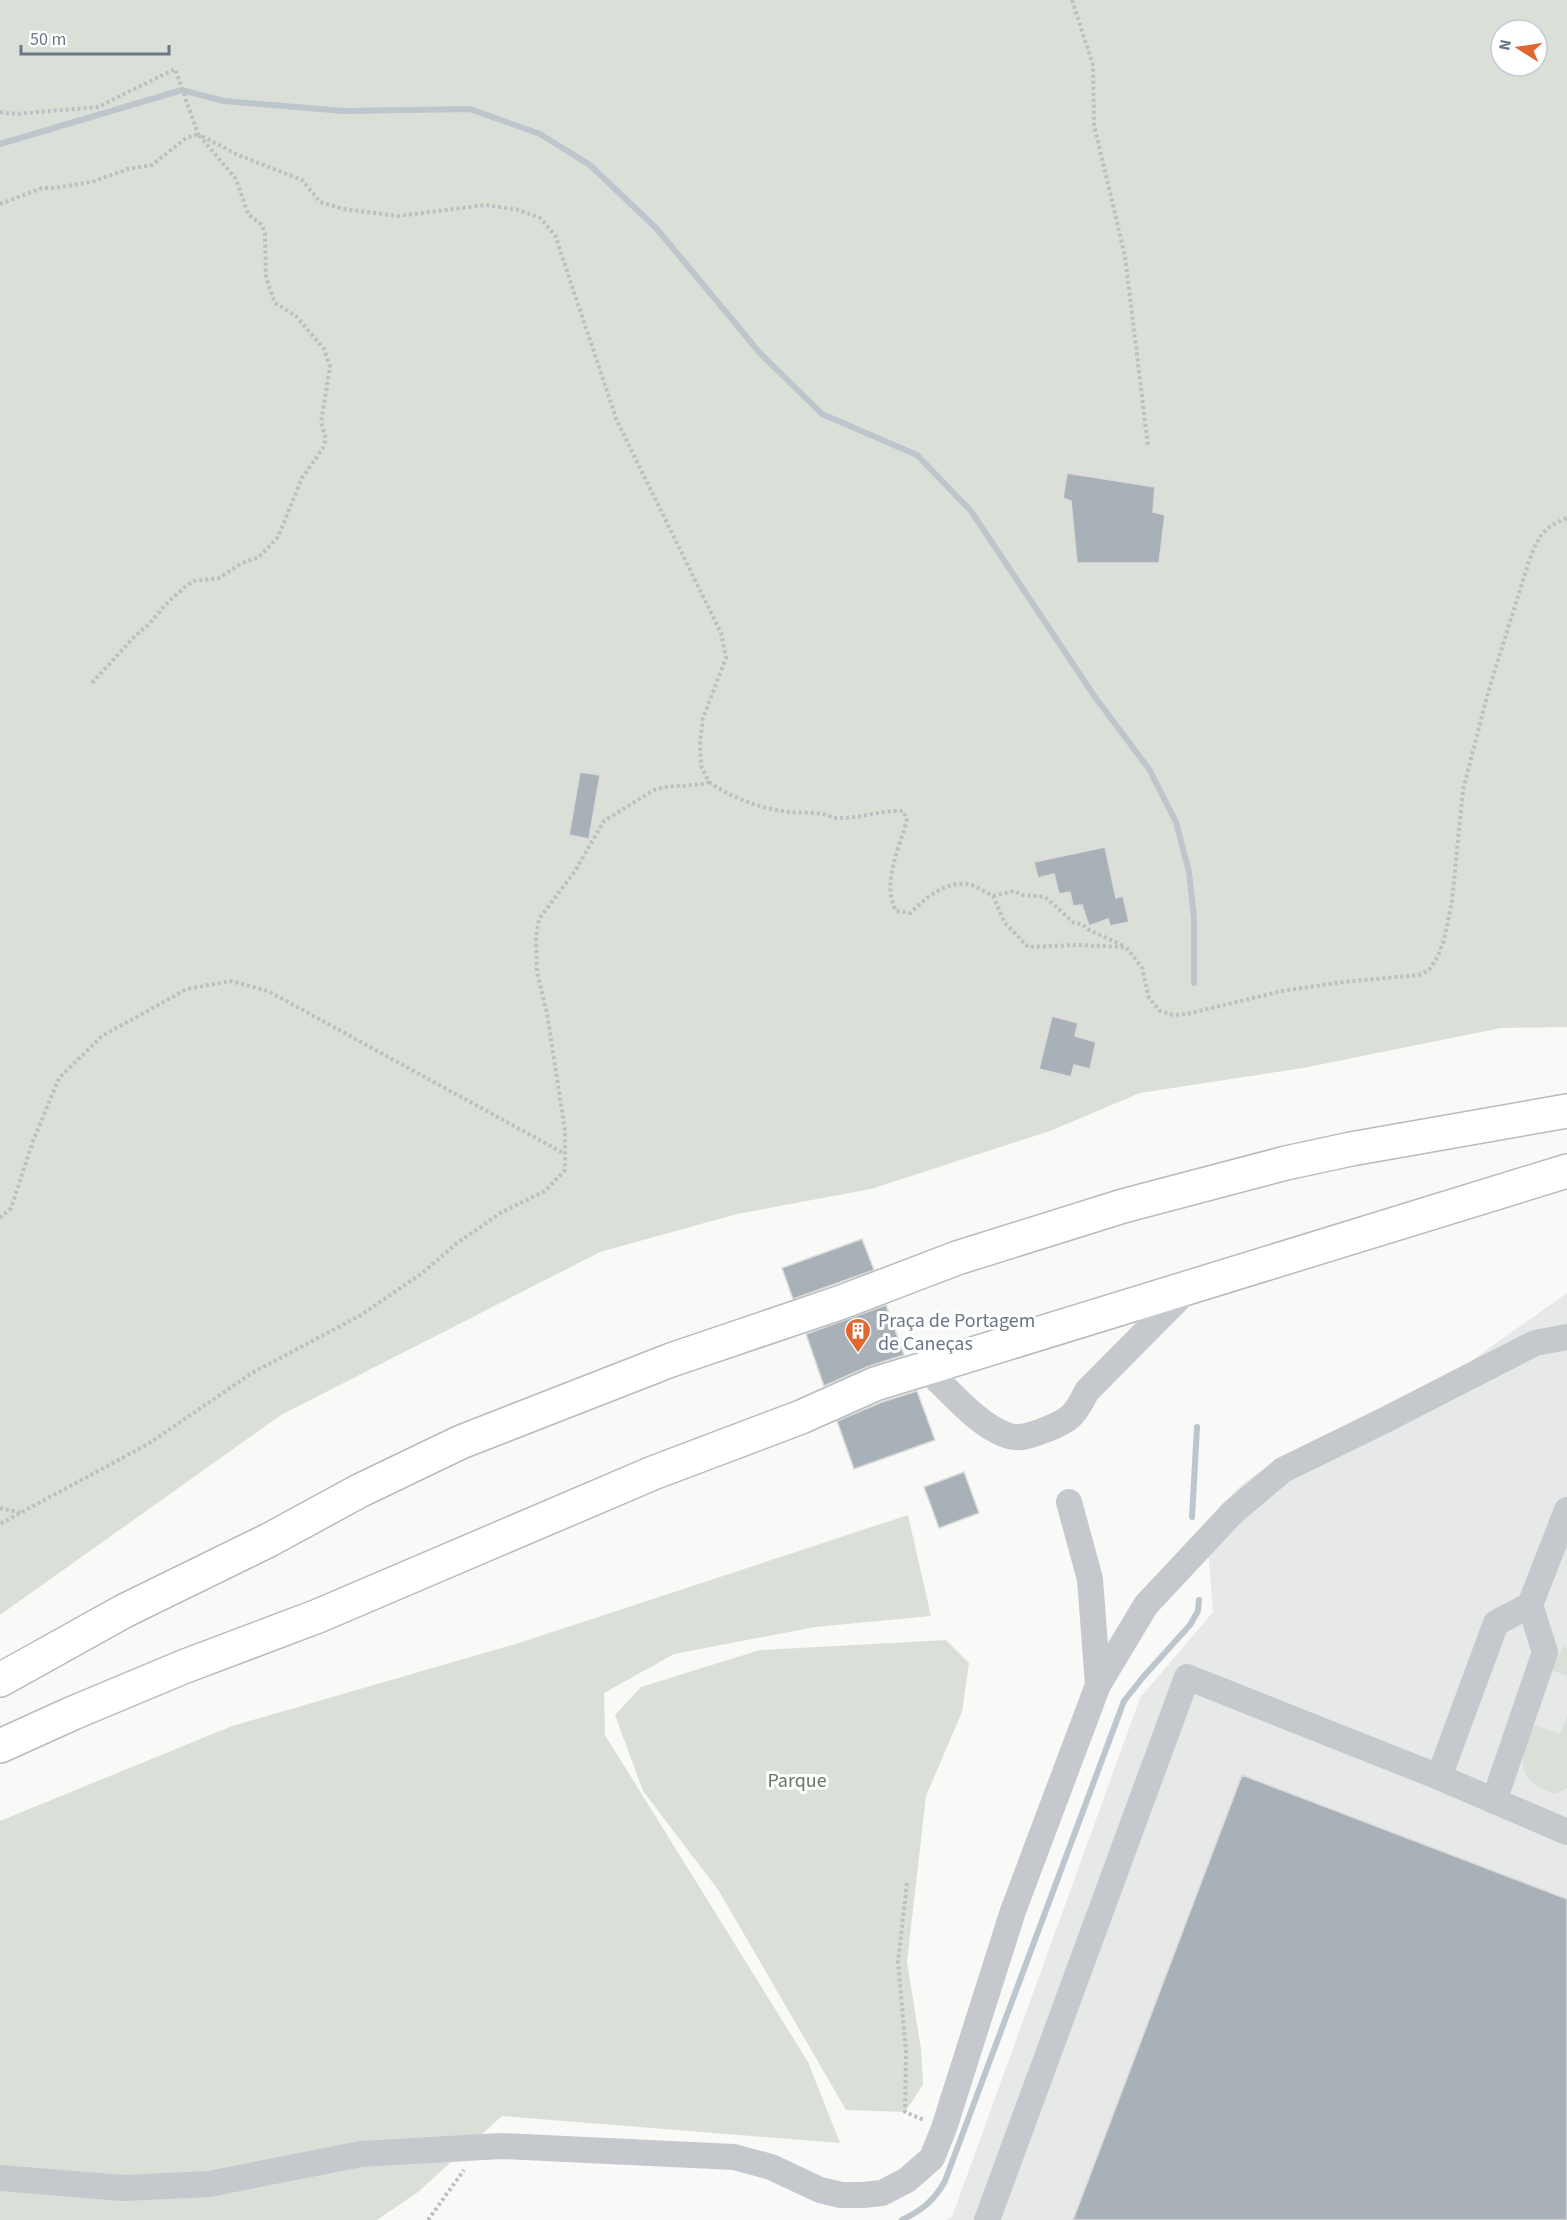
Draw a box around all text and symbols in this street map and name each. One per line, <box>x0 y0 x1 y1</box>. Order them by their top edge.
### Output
scale bar <box>21 18 170 56</box>
north arrow <box>1489 18 1549 78</box>
text: 50 m <box>30 27 66 52</box>
text: N <box>1493 38 1517 53</box>
place label: Praça de Portagem de Caneças <box>878 1307 1035 1358</box>
building icon: Praça de Portagem de Caneças <box>843 1316 873 1354</box>
park label: Parque <box>767 1767 827 1795</box>

